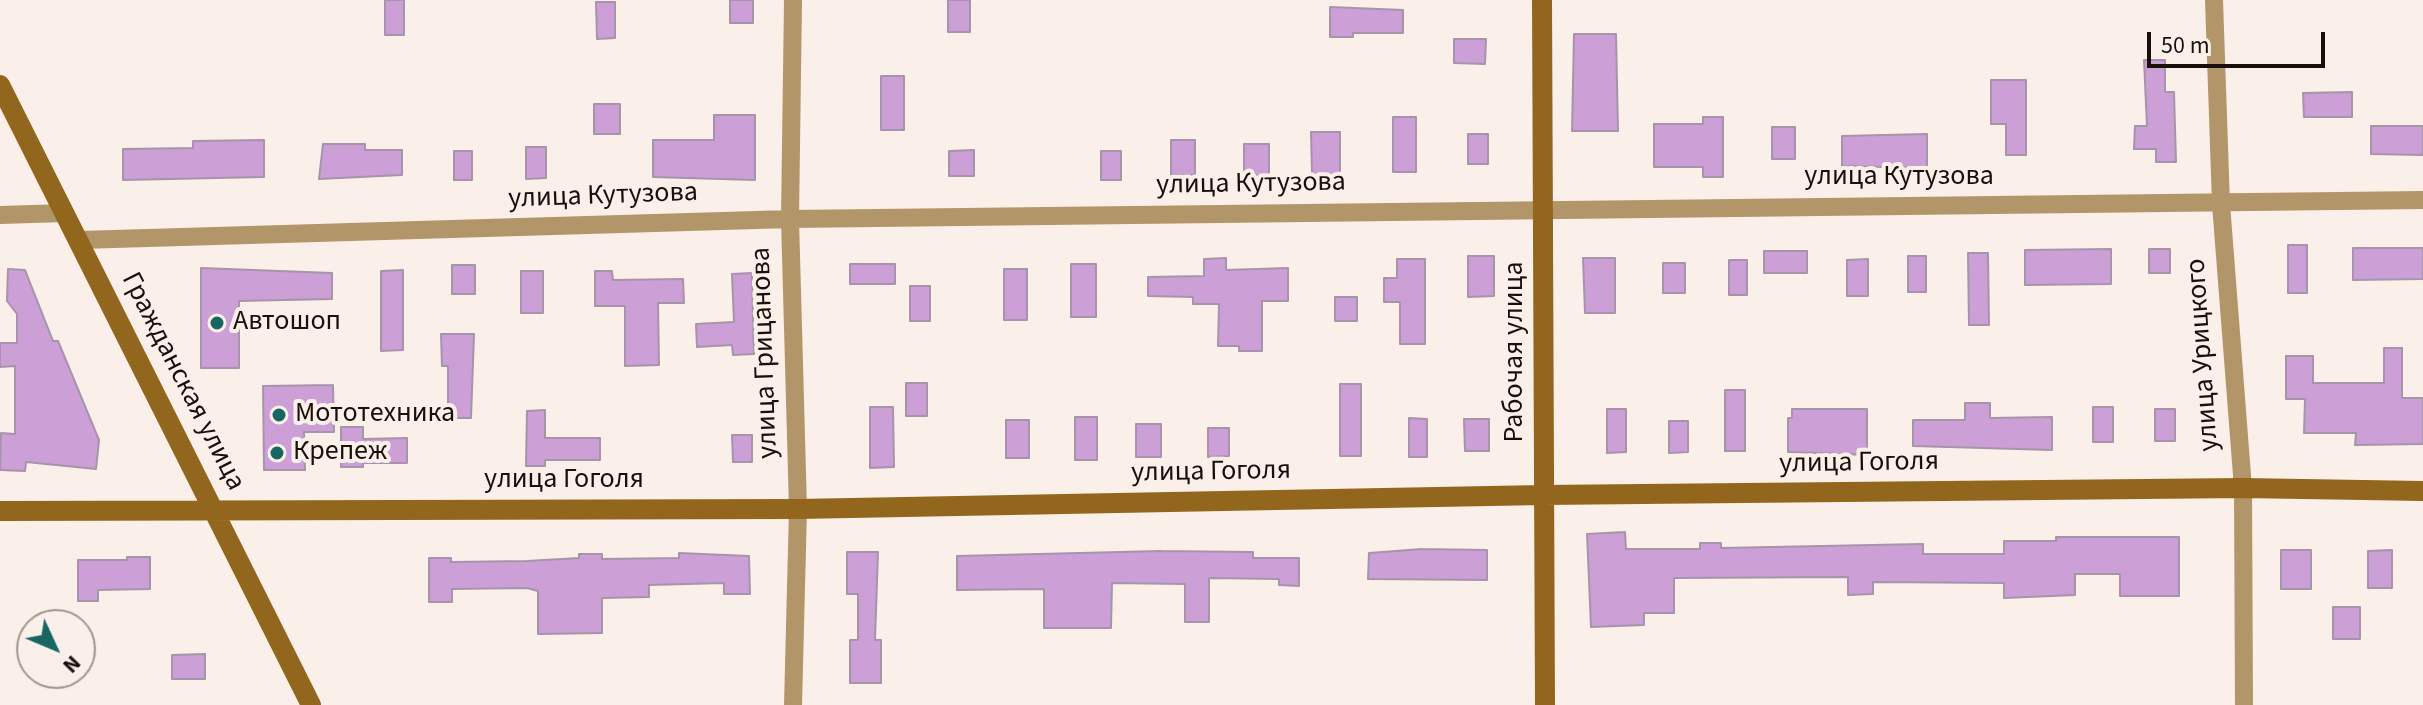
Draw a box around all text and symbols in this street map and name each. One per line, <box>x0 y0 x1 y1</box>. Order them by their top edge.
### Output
scale bar <box>2151 16 2329 66</box>
text: 50 m <box>2161 28 2210 63</box>
street label: улица Кутузова <box>1804 161 1994 195</box>
street label: улица Кутузова <box>1156 167 1346 203</box>
street label: улица Кутузова <box>508 177 698 217</box>
street label: улица Грицанова <box>746 247 786 459</box>
street label: улица Урицкого <box>2180 257 2228 453</box>
street label: Рабочая улица <box>1499 261 1533 443</box>
street label: Гражданская улица <box>113 267 251 497</box>
place label: Автошоп <box>233 306 341 340</box>
marker: Автошоп <box>208 314 226 332</box>
place label: Мототехника <box>295 398 455 432</box>
marker: Мототехника <box>270 406 288 424</box>
place label: Крепеж <box>293 436 387 470</box>
marker: Крепеж <box>268 444 286 462</box>
street label: улица Гоголя <box>1779 446 1939 482</box>
street label: улица Гоголя <box>1131 455 1291 491</box>
street label: улица Гоголя <box>484 464 644 498</box>
north arrow <box>16 609 96 689</box>
text: N <box>55 648 88 681</box>

